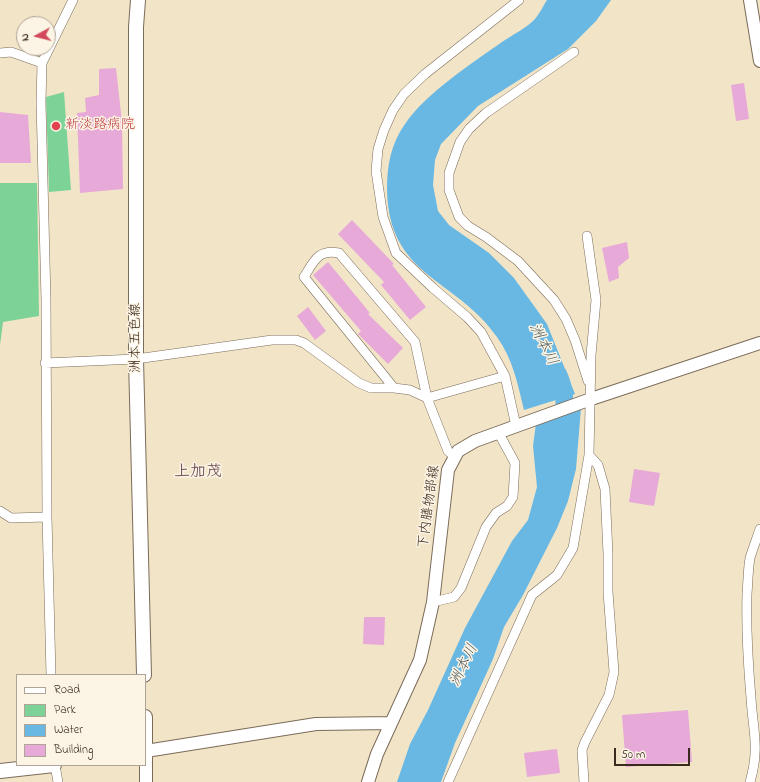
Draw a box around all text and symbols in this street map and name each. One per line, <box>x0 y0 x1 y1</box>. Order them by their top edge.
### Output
north arrow <box>16 16 56 56</box>
text: N <box>17 33 33 42</box>
place label: 新淡路病院 <box>65 118 135 134</box>
marker: 新淡路病院 <box>50 120 62 132</box>
street label: 洲本五色線 <box>129 303 145 373</box>
water label: 洲本川 <box>524 321 560 369</box>
district label: 上加茂 <box>174 463 222 483</box>
street label: 下内膳物部線 <box>416 464 444 550</box>
water label: 洲本川 <box>447 642 483 690</box>
legend <box>16 674 146 766</box>
text: Road <box>54 681 80 699</box>
text: Park <box>54 701 76 719</box>
text: Water <box>54 721 83 739</box>
scale bar <box>616 740 692 766</box>
text: Building <box>54 741 93 759</box>
text: 50 m <box>621 746 645 764</box>

